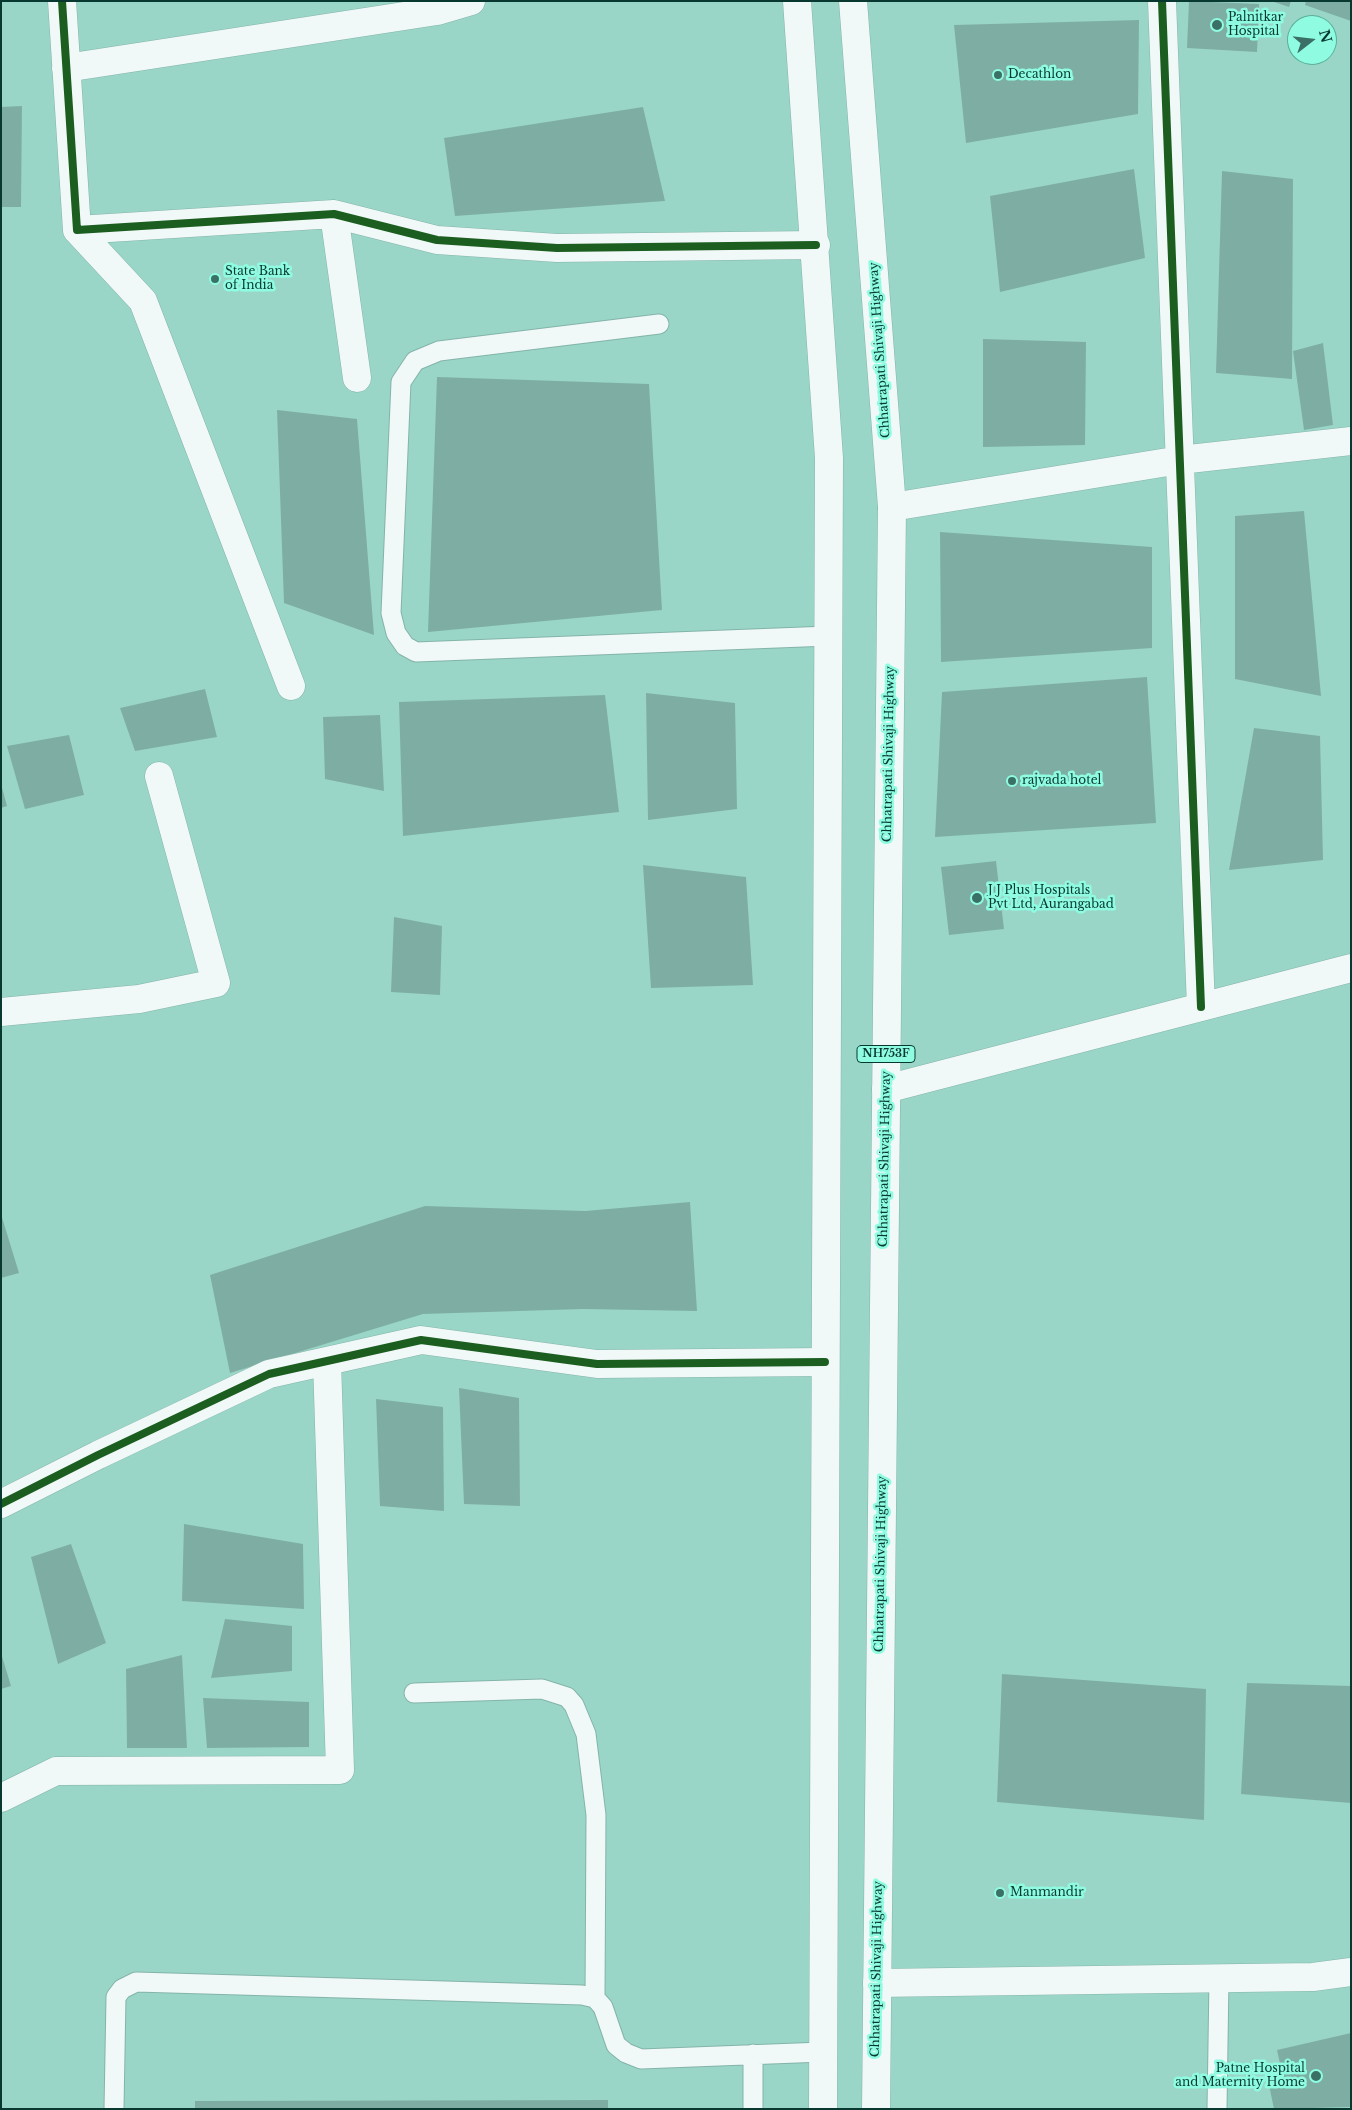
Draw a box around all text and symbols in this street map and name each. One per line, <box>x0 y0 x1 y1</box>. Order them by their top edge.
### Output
place label: Palnitkar Hospital <box>1228 11 1283 39</box>
north arrow <box>1287 15 1337 65</box>
marker: Palnitkar Hospital <box>1210 18 1224 32</box>
text: N <box>1315 27 1336 45</box>
place label: Decathlon <box>1008 68 1071 82</box>
marker: Decathlon <box>992 69 1004 81</box>
street label: Chhatrapati Shivaji Highway <box>867 262 893 438</box>
place label: State Bank of India <box>225 265 290 293</box>
marker: State Bank of India <box>209 273 221 285</box>
street label: Chhatrapati Shivaji Highway <box>880 666 898 842</box>
place label: rajvada hotel <box>1022 774 1101 788</box>
marker: rajvada hotel <box>1006 775 1018 787</box>
place label: J J Plus Hospitals Pvt Ltd, Aurangabad <box>988 884 1114 912</box>
marker: J J Plus Hospitals Pvt Ltd, Aurangabad <box>970 891 984 905</box>
road number: NH753F <box>857 1046 915 1062</box>
street label: Chhatrapati Shivaji Highway <box>876 1071 894 1247</box>
street label: Chhatrapati Shivaji Highway <box>872 1476 890 1652</box>
street label: Chhatrapati Shivaji Highway <box>868 1881 886 2057</box>
place label: Manmandir <box>1010 1886 1084 1900</box>
marker: Manmandir <box>994 1887 1006 1899</box>
place label: Patne Hospital and Maternity Home <box>1175 2062 1305 2090</box>
marker: Patne Hospital and Maternity Home <box>1309 2069 1323 2083</box>

